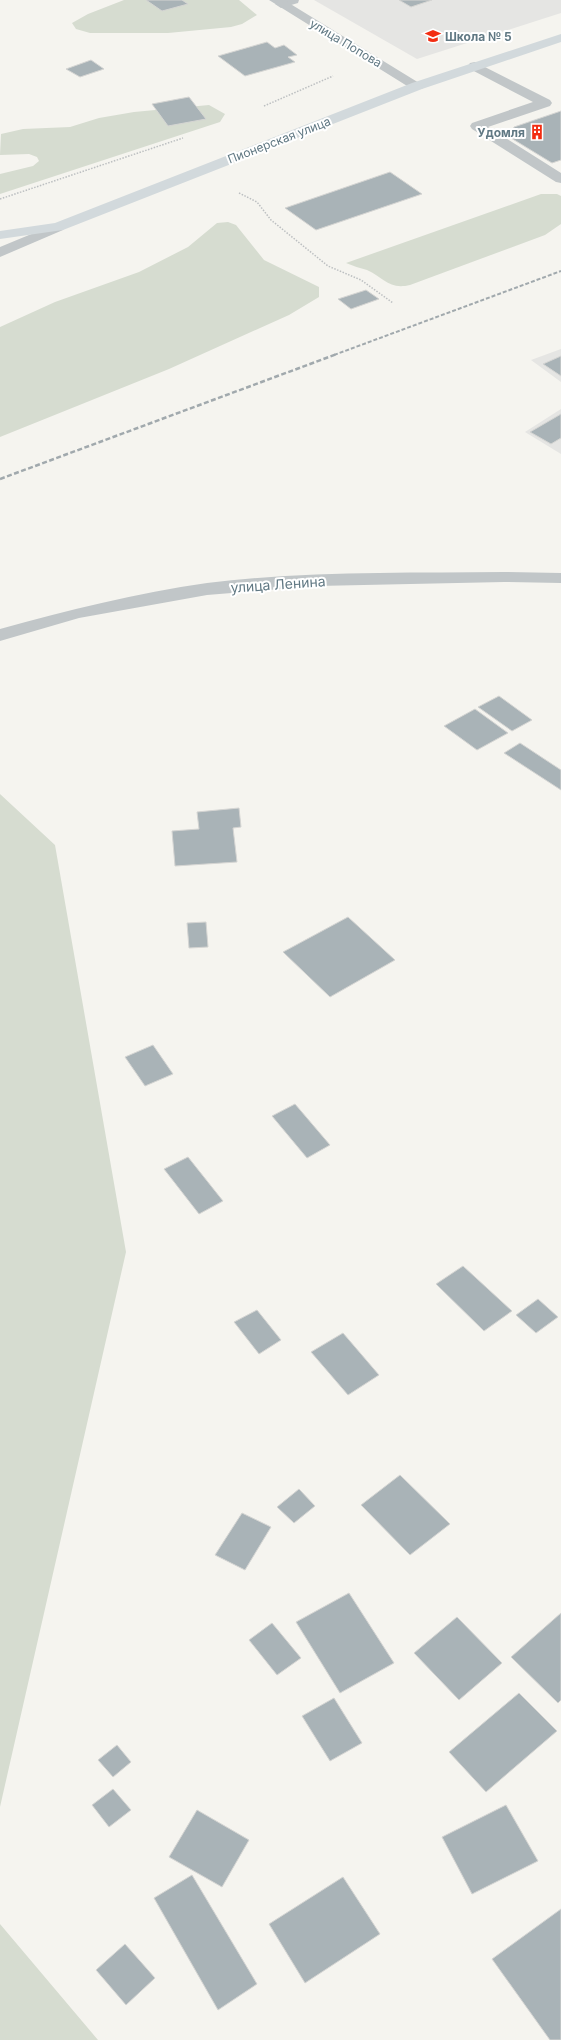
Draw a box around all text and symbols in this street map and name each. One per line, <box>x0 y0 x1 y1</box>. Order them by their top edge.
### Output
street label: улица Попова <box>307 16 385 70</box>
school or university icon: Школа № 5 <box>424 27 442 45</box>
place label: Школа № 5 <box>445 29 512 44</box>
street label: Пионерская улица <box>225 113 333 167</box>
building icon: Удомля <box>528 123 546 141</box>
place label: Удомля <box>477 125 525 140</box>
street label: улица Ленина <box>230 572 326 596</box>

